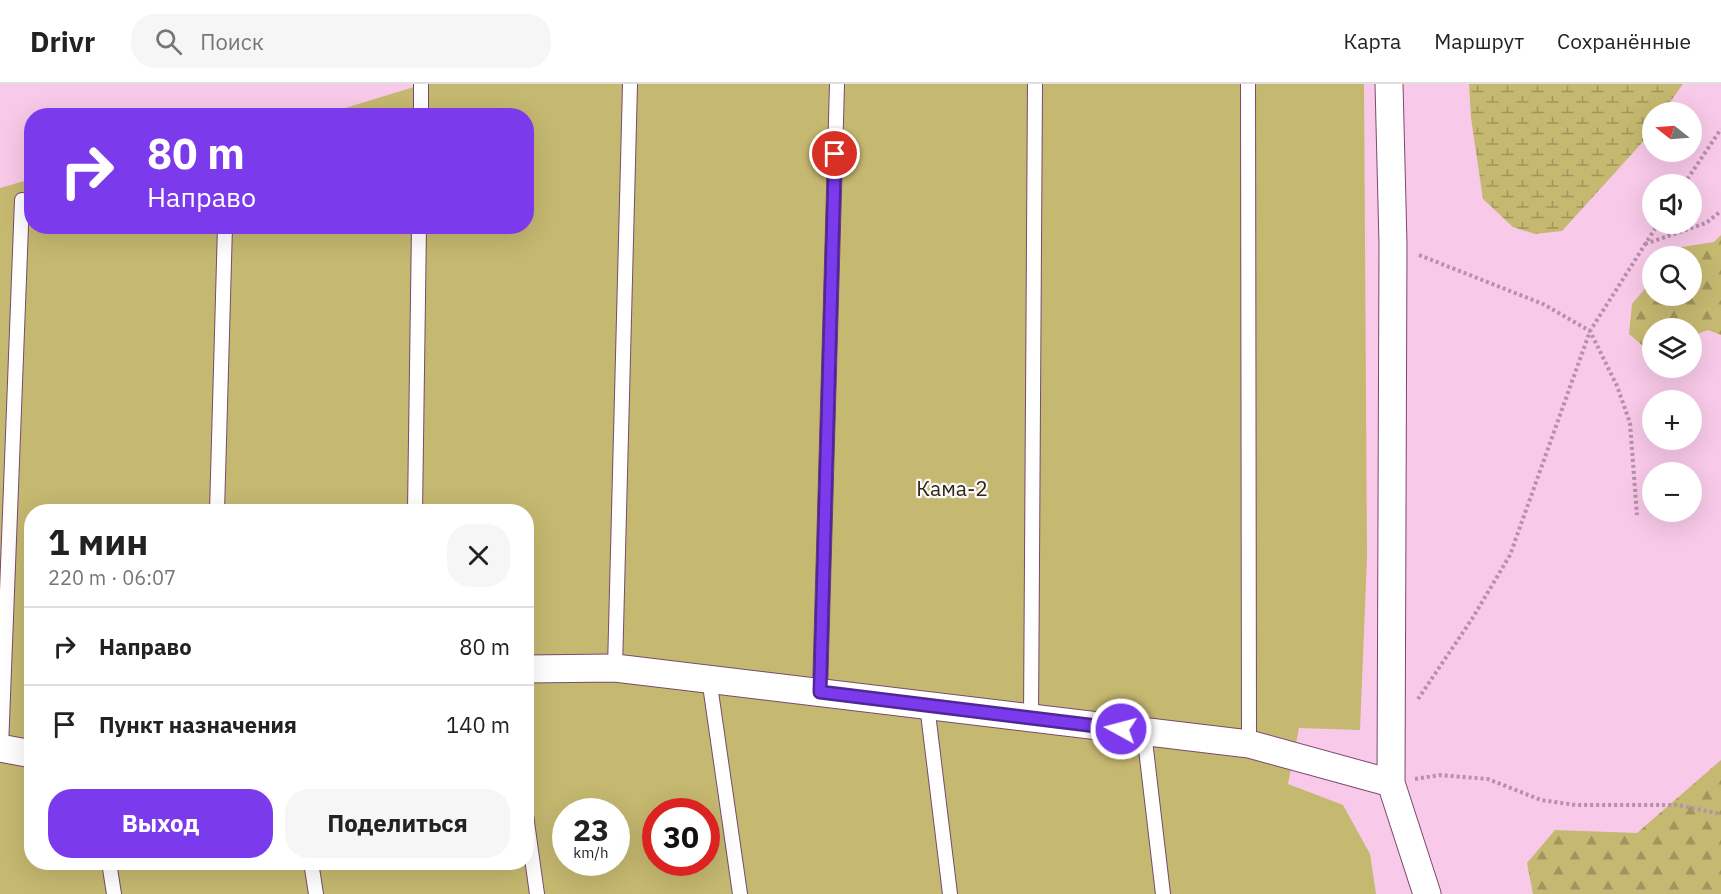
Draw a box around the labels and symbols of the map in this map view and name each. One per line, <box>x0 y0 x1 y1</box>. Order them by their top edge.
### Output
north arrow <box>1642 102 1702 162</box>
pin <box>809 128 860 179</box>
park label: Кама-2 <box>916 474 988 502</box>
position arrow <box>1089 697 1153 761</box>
speed limit sign: 30 <box>642 798 720 876</box>

